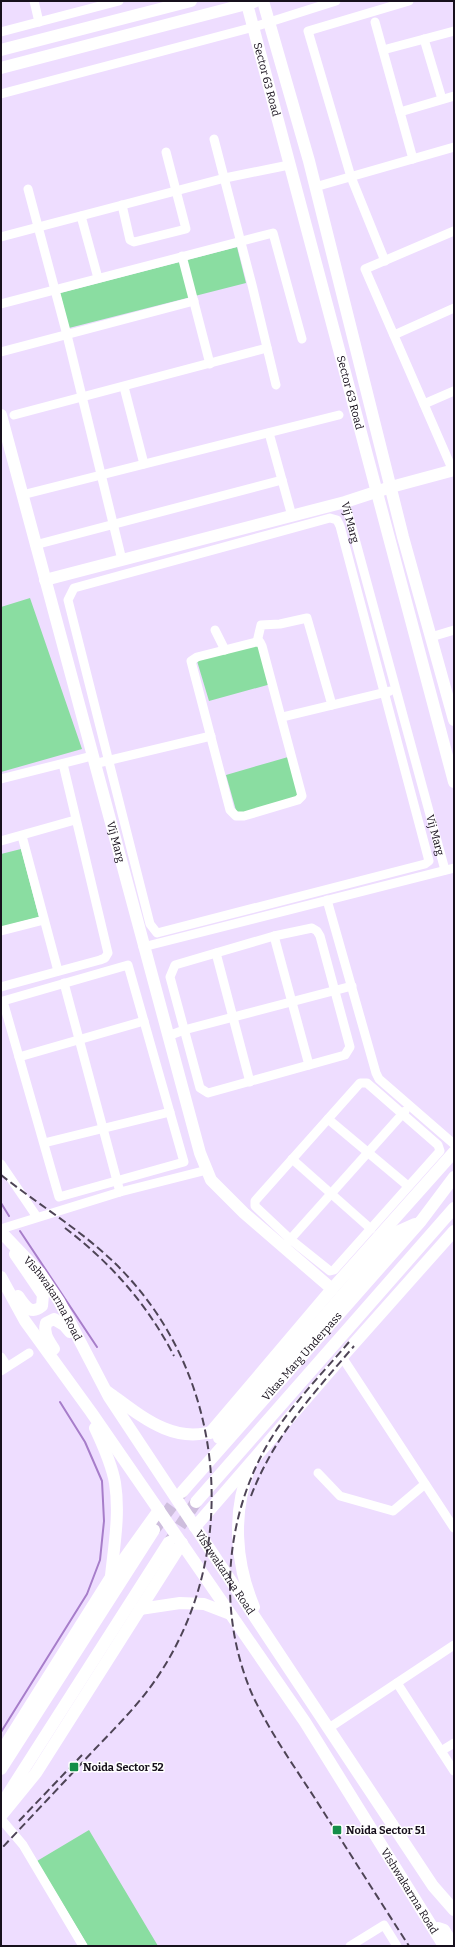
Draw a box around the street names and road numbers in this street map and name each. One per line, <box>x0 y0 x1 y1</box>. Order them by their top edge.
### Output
street label: Sector 63 Road <box>251 41 283 118</box>
street label: Sector 63 Road <box>334 354 367 431</box>
street label: Vij Marg <box>339 500 362 544</box>
street label: Vij Marg <box>424 813 447 857</box>
street label: Vij Marg <box>104 820 128 864</box>
street label: Vishwakarma Road <box>21 1254 85 1343</box>
street label: Vikas Marg Underpass <box>259 1309 344 1403</box>
street label: Vishwakarma Road <box>193 1528 258 1617</box>
street label: Vishwakarma Road <box>378 1846 441 1936</box>

